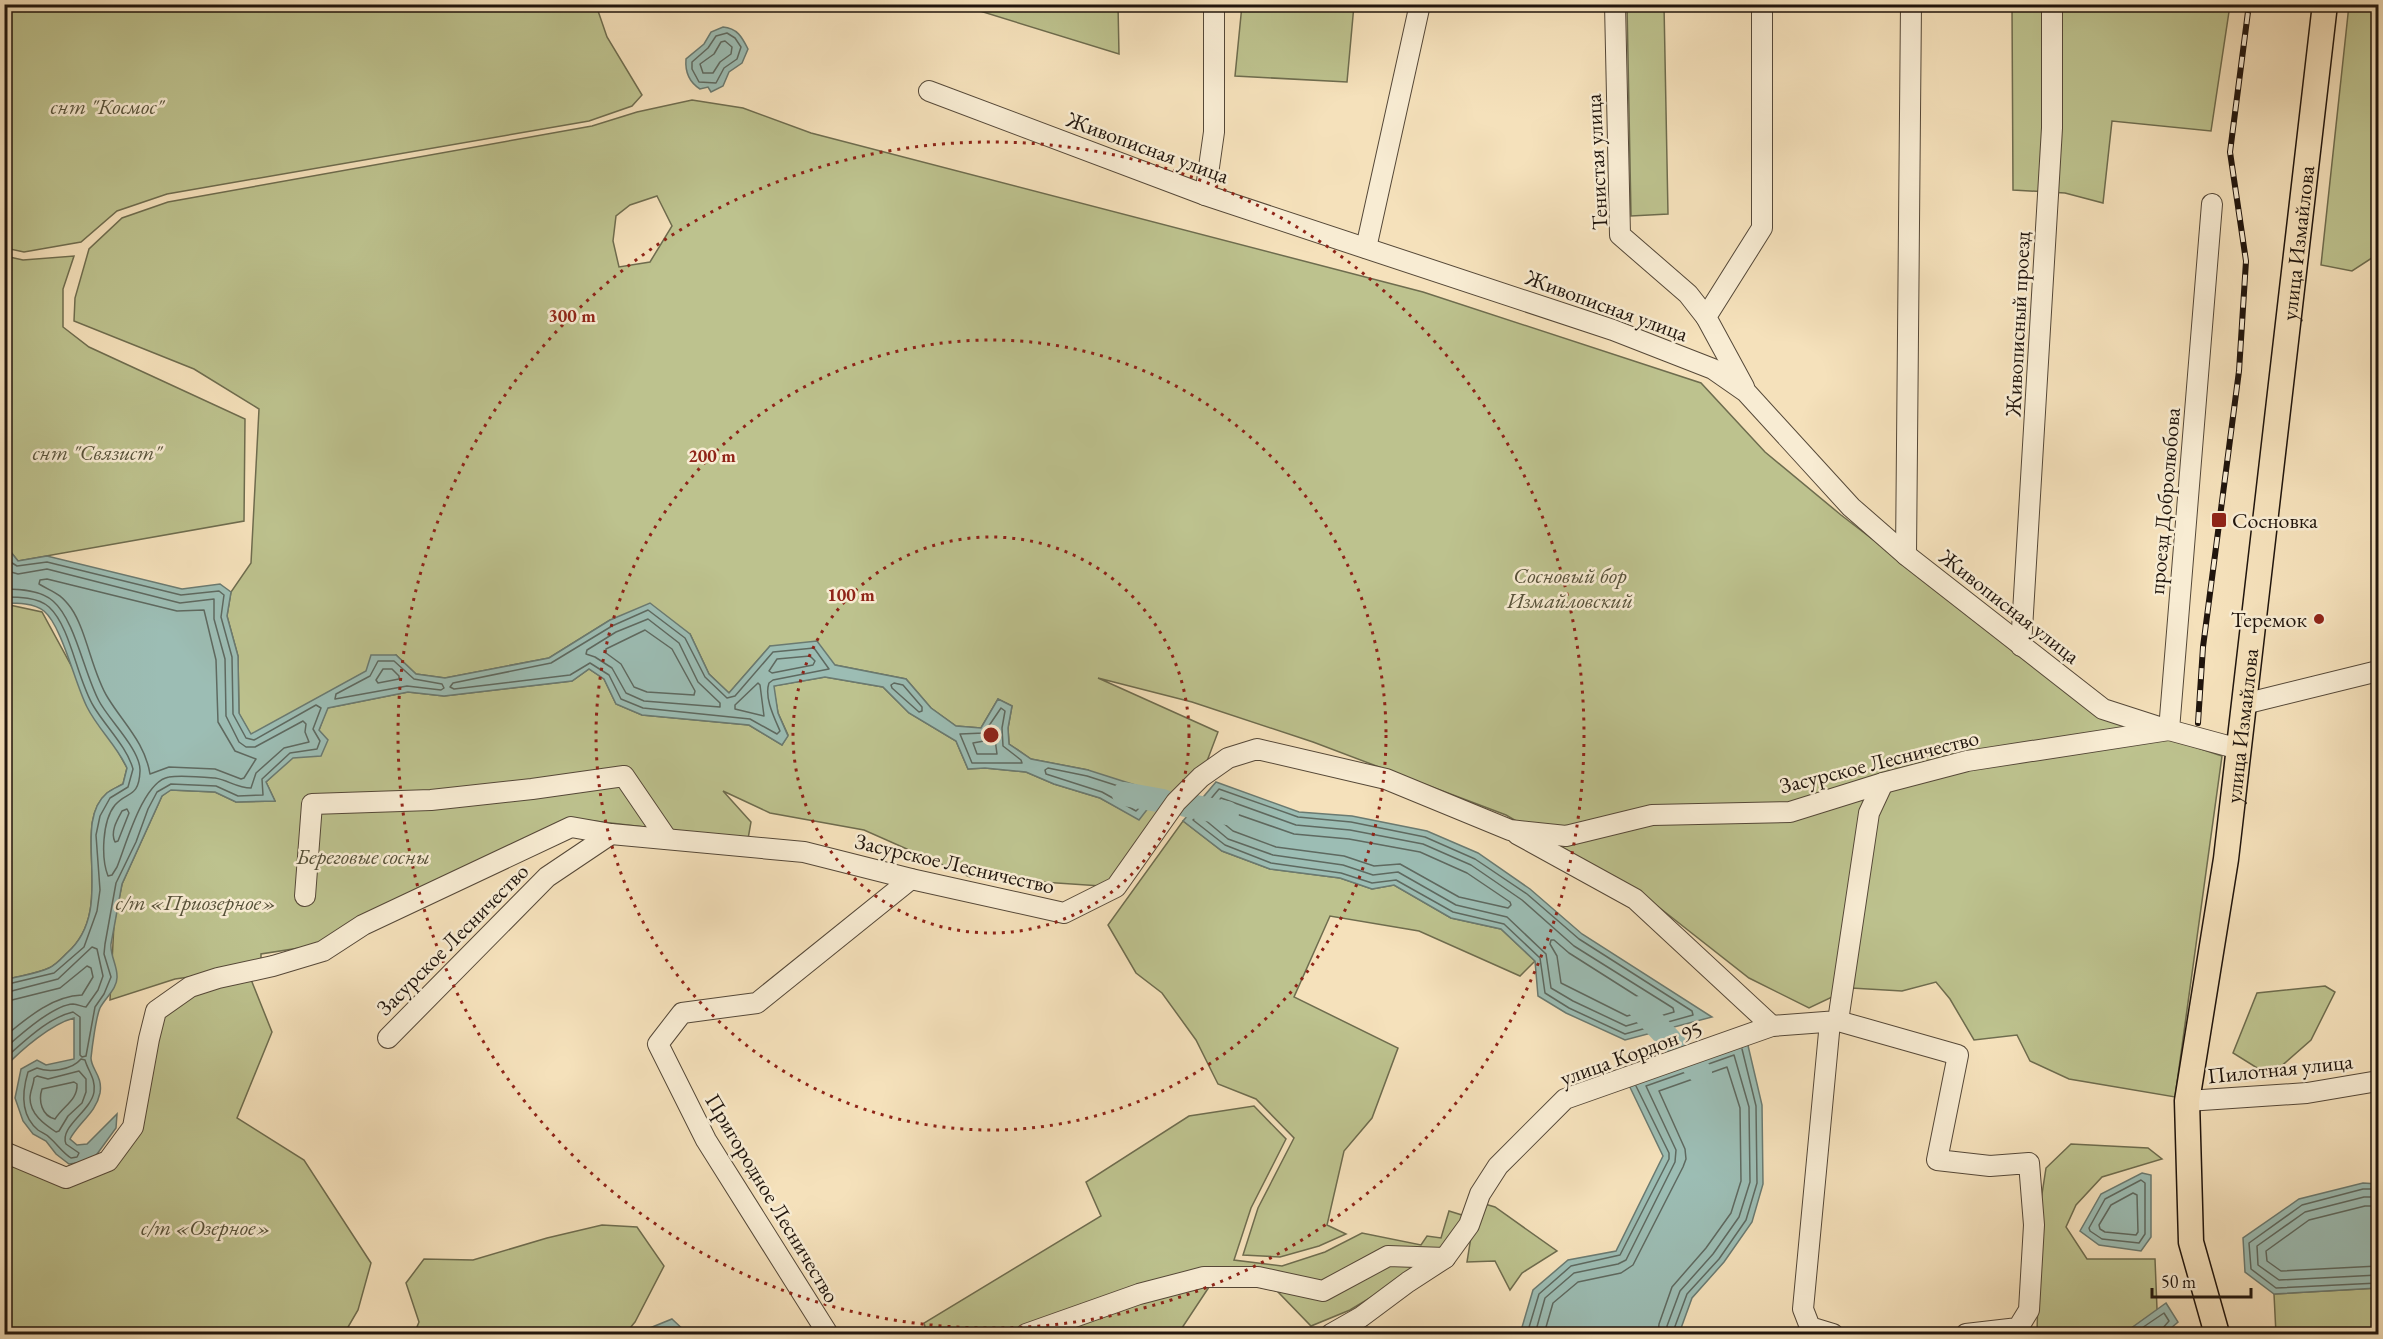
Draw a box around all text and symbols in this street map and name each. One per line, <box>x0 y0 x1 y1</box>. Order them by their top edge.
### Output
park label: снт "Космос" <box>50 92 166 121</box>
street label: Тенистая улица <box>1578 93 1615 231</box>
street label: Живописная улица <box>1062 104 1233 190</box>
street label: улица Измайлова <box>2274 164 2321 322</box>
street label: Живописный проезд <box>1998 231 2037 419</box>
street label: Живописная улица <box>1521 262 1692 348</box>
text: 300 m <box>548 304 596 327</box>
street label: проезд Добролюбова <box>2142 406 2187 596</box>
park label: снт "Связист" <box>32 438 164 467</box>
text: 200 m <box>688 444 736 467</box>
place label: Сосновка <box>2232 506 2318 535</box>
marker: Сосновка <box>2210 511 2228 529</box>
street label: Живописная улица <box>1933 542 2086 670</box>
park label: Сосновый бор Измайловский <box>1506 561 1633 615</box>
text: 100 m <box>827 583 875 606</box>
place label: Теремок <box>2231 605 2307 634</box>
marker: Теремок <box>2312 612 2326 626</box>
street label: улица Измайлова <box>2219 647 2265 805</box>
street label: Засурское Лесничество <box>1777 723 1982 800</box>
centre of rings <box>981 725 1001 745</box>
street label: Засурское Лесничество <box>852 826 1058 901</box>
park label: Береговые сосны <box>295 842 430 871</box>
street label: Засурское Лесничество <box>370 857 535 1022</box>
park label: с/т «Приозерное» <box>116 888 276 917</box>
street label: улица Кордон 95 <box>1556 1014 1706 1093</box>
street label: Пилотная улица <box>2206 1046 2354 1091</box>
street label: Пригородное Лесничество <box>699 1088 847 1308</box>
park label: с/т «Озерное» <box>141 1213 271 1242</box>
scale bar <box>2152 1261 2251 1299</box>
text: 50 m <box>2161 1270 2196 1293</box>

